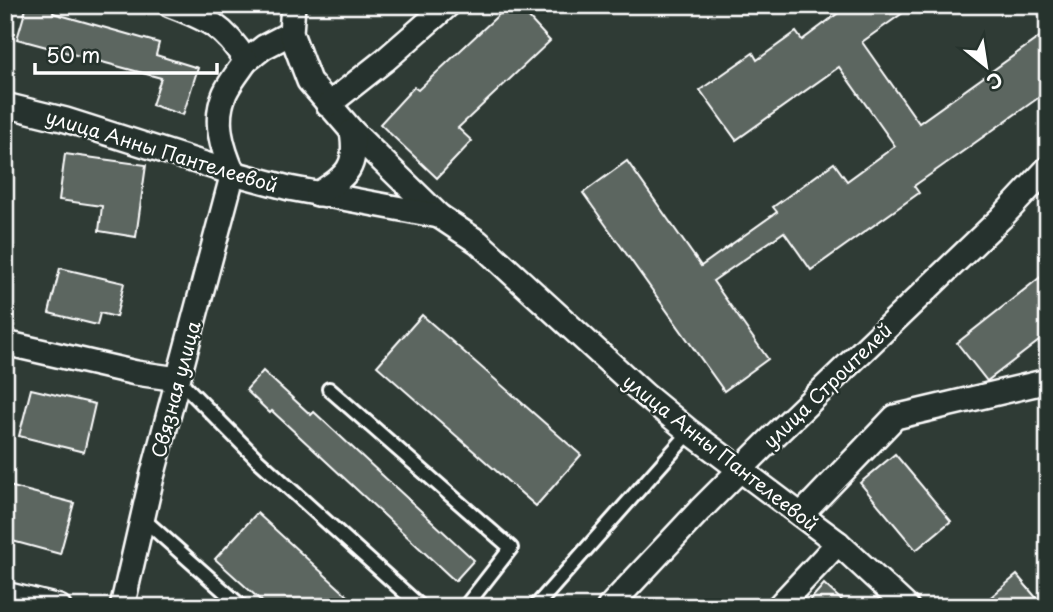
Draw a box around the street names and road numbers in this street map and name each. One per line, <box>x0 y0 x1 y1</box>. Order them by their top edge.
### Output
street label: улица Анны Пантелеевой <box>43 101 281 199</box>
street label: улица Строителей <box>756 316 898 454</box>
street label: Связная улица <box>143 317 207 460</box>
street label: улица Анны Пантелеевой <box>617 367 825 537</box>

